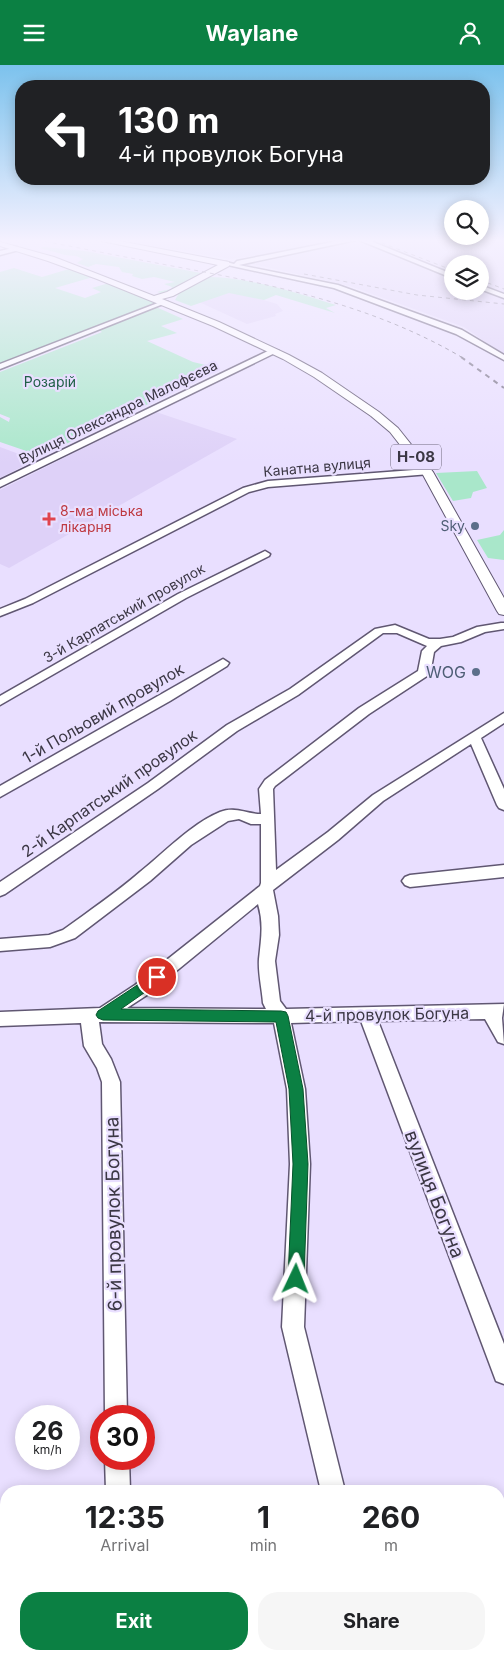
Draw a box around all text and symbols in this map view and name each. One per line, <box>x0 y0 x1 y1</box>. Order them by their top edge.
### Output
icon: menu <box>20 19 48 47</box>
icon: person <box>456 19 484 47</box>
text: Waylane <box>206 20 298 46</box>
text: 130 m <box>118 99 220 141</box>
icon: left <box>35 100 100 165</box>
text: 4-й провулок Богуна <box>118 141 344 167</box>
map controls <box>444 200 489 300</box>
button: search <box>444 200 489 245</box>
button: layers <box>444 255 489 300</box>
street label: Вулиця Олександра Малофєєва <box>16 356 220 467</box>
park label: Розарій <box>24 373 76 390</box>
road number: Н-08 <box>391 445 441 469</box>
street label: Канатна вулиця <box>263 453 371 480</box>
place label: 8-ма міська лікарня <box>60 502 143 535</box>
marker: 8-ма міська лікарня <box>42 512 56 526</box>
place label: Sky <box>440 517 465 534</box>
marker: Sky <box>469 520 481 532</box>
street label: 3-й Карпатський провулок <box>40 559 208 666</box>
street label: 1-й Польовий провулок <box>19 658 188 767</box>
place label: WOG <box>426 662 466 682</box>
marker: WOG <box>470 666 482 678</box>
street label: 2-й Карпатський провулок <box>17 724 201 861</box>
pin <box>136 956 178 998</box>
icon: arrive <box>143 963 171 991</box>
street label: 4-й провулок Богуна <box>305 1003 469 1025</box>
street label: 6-й провулок Богуна <box>100 1116 127 1311</box>
street label: вулиця Богуна <box>400 1127 469 1261</box>
position arrow <box>269 1252 321 1304</box>
speed limit sign: 30 <box>90 1405 155 1470</box>
text: 26 <box>32 1416 63 1446</box>
text: km/h <box>33 1442 62 1457</box>
text: 12:35 <box>85 1499 165 1535</box>
text: 1 <box>257 1499 270 1535</box>
text: 260 <box>362 1499 420 1535</box>
text: Arrival <box>100 1535 149 1555</box>
text: min <box>250 1535 277 1555</box>
text: m <box>384 1535 398 1555</box>
button: Exit <box>20 1592 248 1650</box>
button: Share <box>258 1592 485 1650</box>

